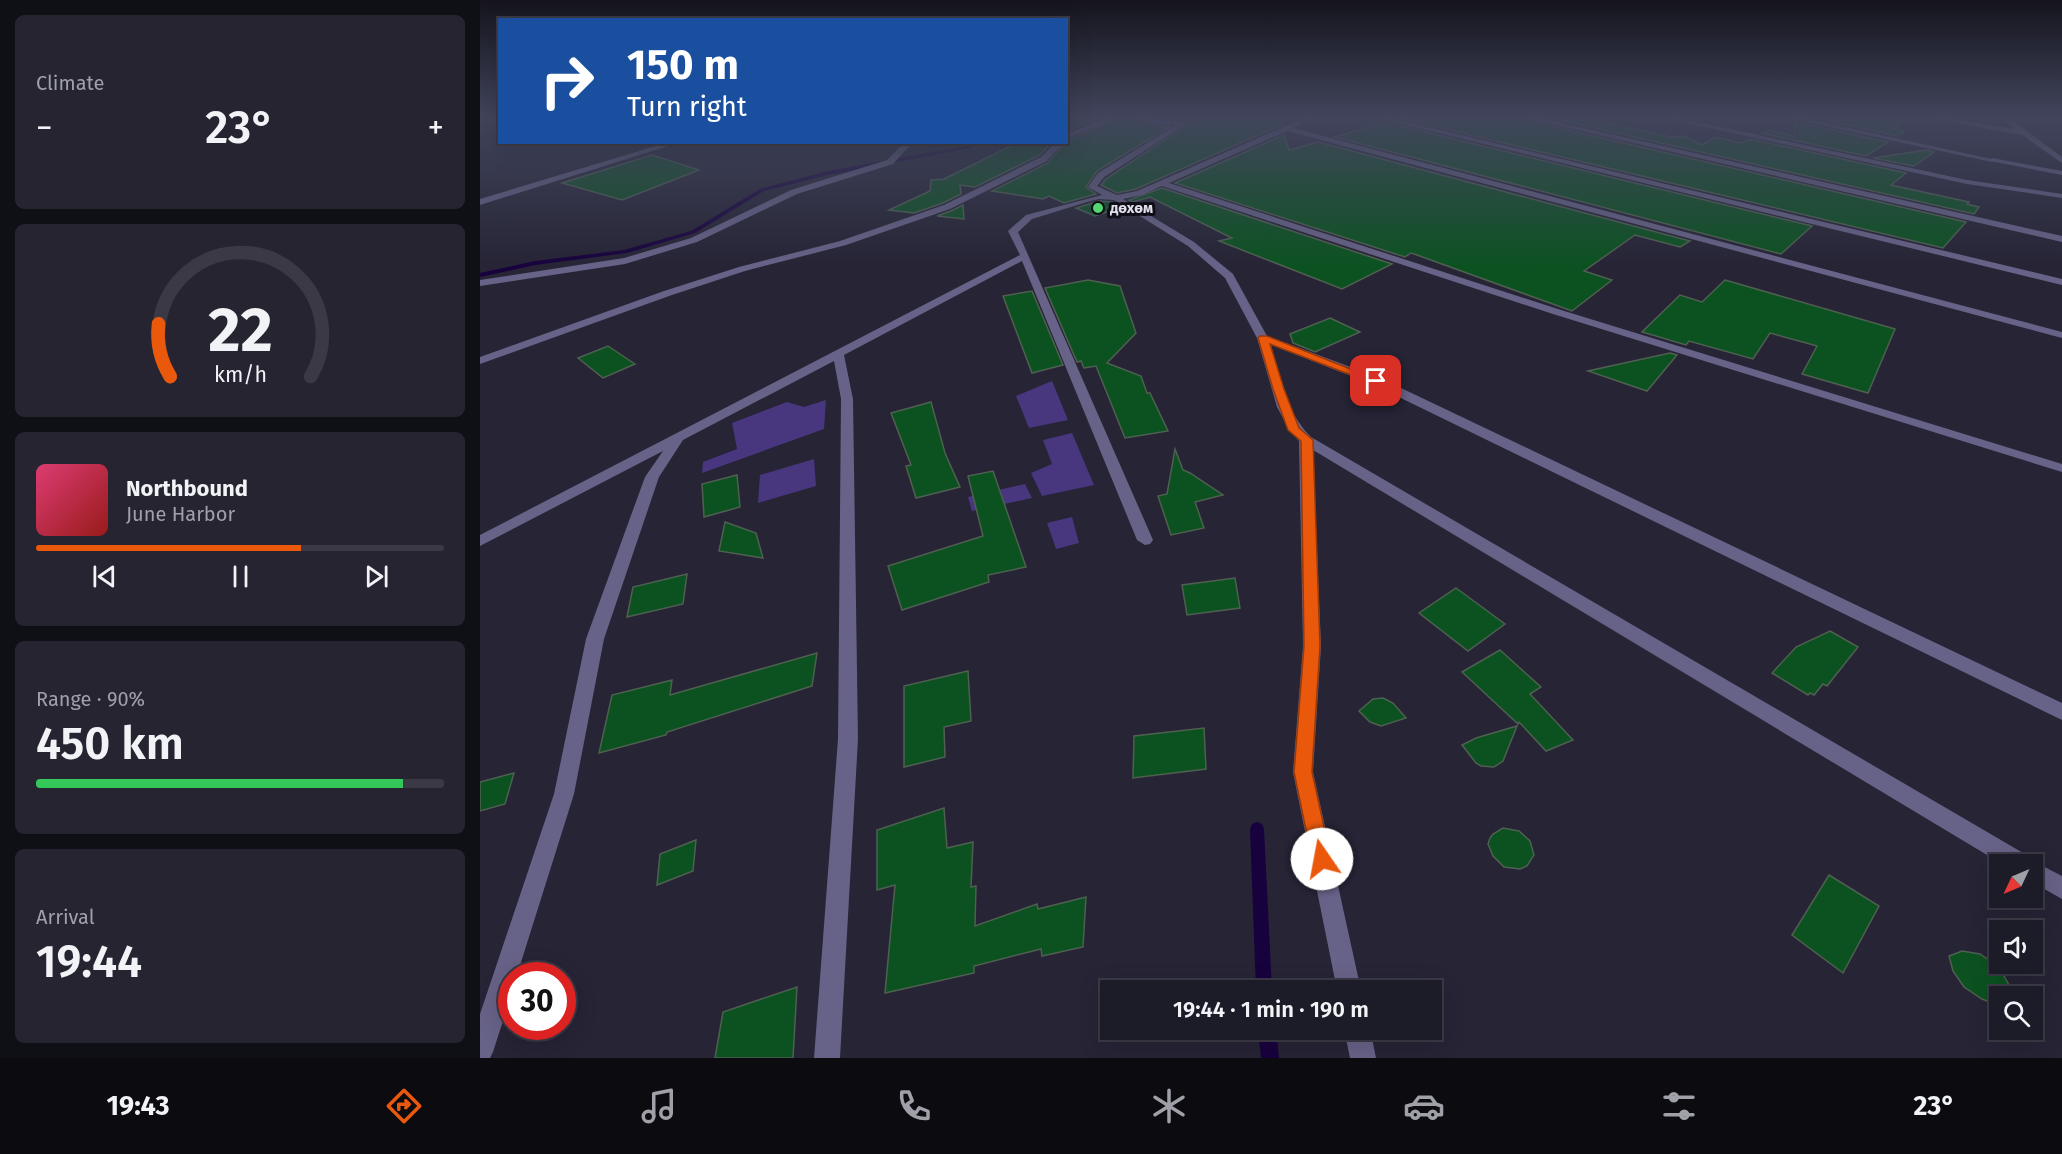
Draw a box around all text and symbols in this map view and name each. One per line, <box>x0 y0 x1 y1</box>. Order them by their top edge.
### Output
text: 150 m <box>627 40 739 90</box>
icon: right <box>528 42 606 120</box>
text: Climate <box>36 71 104 95</box>
text: Turn right <box>627 91 747 123</box>
text: 23° <box>205 101 275 155</box>
text: − <box>36 108 53 148</box>
text: + <box>428 108 444 148</box>
place label: дөхөм <box>1110 199 1153 217</box>
marker: дөхөм <box>1091 201 1105 215</box>
text: 22 <box>208 294 272 369</box>
pin <box>1350 355 1401 406</box>
text: km/h <box>213 363 267 389</box>
icon: arrive <box>1359 364 1392 397</box>
text: Northbound <box>126 475 248 502</box>
text: June Harbor <box>126 502 235 526</box>
icon: previous <box>88 560 121 593</box>
icon: pause <box>224 560 257 593</box>
icon: next <box>360 560 393 593</box>
text: Range · 90% <box>36 687 145 711</box>
text: 450 km <box>36 717 184 771</box>
position arrow <box>1290 827 1354 891</box>
north arrow <box>1989 854 2043 908</box>
map controls <box>1989 854 2043 1040</box>
text: Arrival <box>36 905 95 929</box>
button: sound <box>1989 920 2043 974</box>
text: 19:44 <box>36 935 142 989</box>
speed limit sign: 30 <box>498 962 576 1040</box>
button: search <box>1989 986 2043 1040</box>
text: 19:44 · 1 min · 190 m <box>1173 996 1369 1023</box>
icon: directions <box>383 1085 425 1127</box>
icon: music <box>638 1085 680 1127</box>
icon: phone <box>893 1085 935 1127</box>
icon: climate <box>1148 1085 1190 1127</box>
icon: car <box>1403 1085 1445 1127</box>
icon: filters <box>1658 1085 1700 1127</box>
text: 19:43 <box>107 1090 169 1122</box>
text: 23° <box>1913 1090 1955 1122</box>

